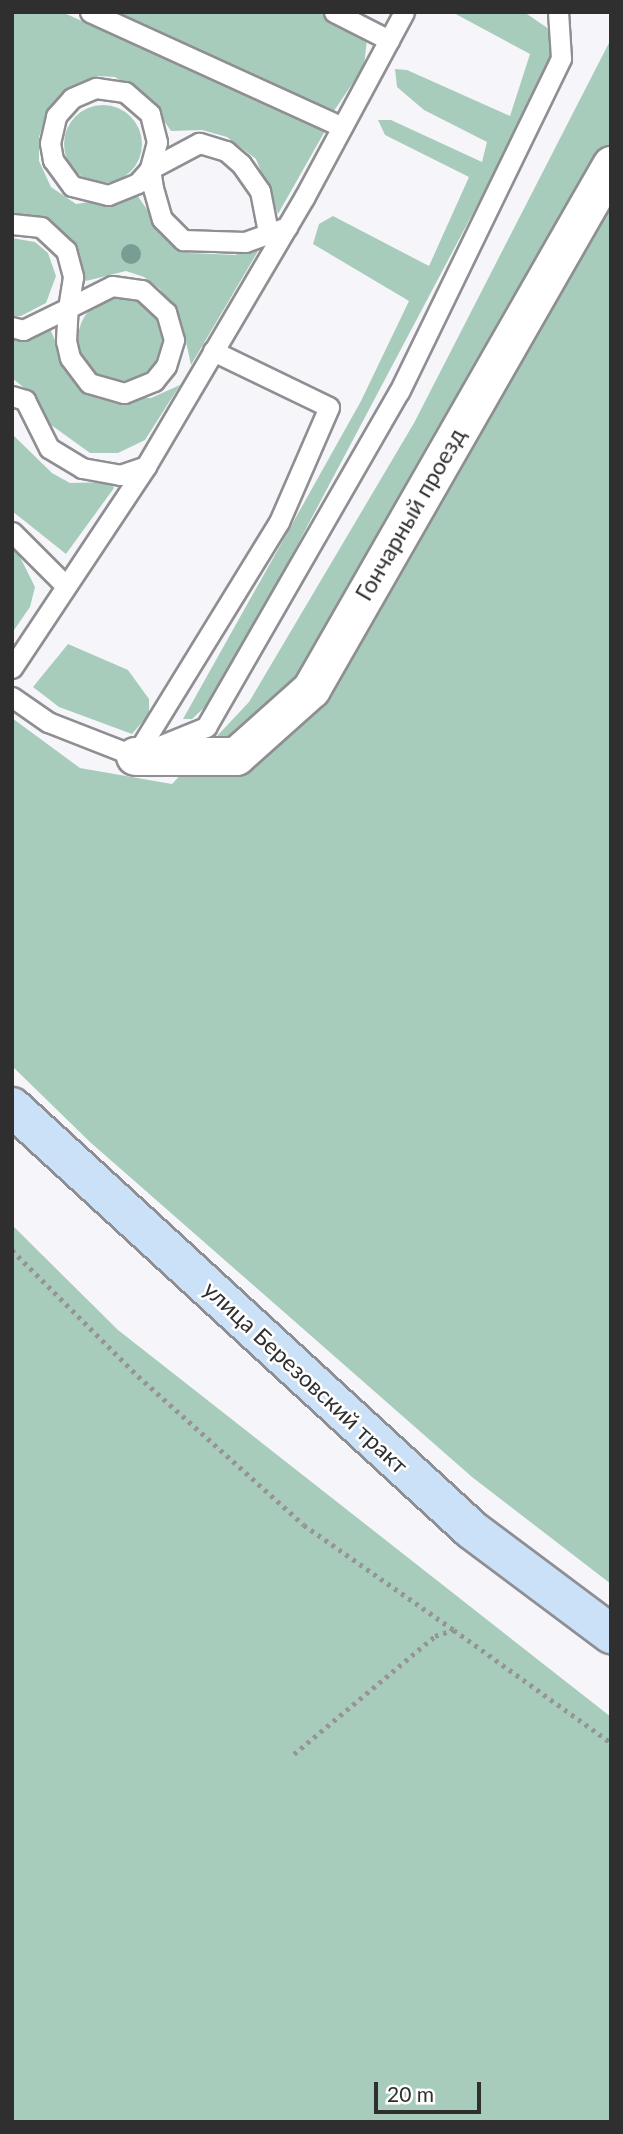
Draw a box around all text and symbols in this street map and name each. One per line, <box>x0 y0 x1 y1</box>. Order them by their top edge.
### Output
street label: Гончарный проезд <box>349 423 471 605</box>
street label: улица Березовский тракт <box>198 1275 414 1479</box>
scale bar <box>378 2068 485 2112</box>
text: 20 m <box>387 2081 434 2106</box>

